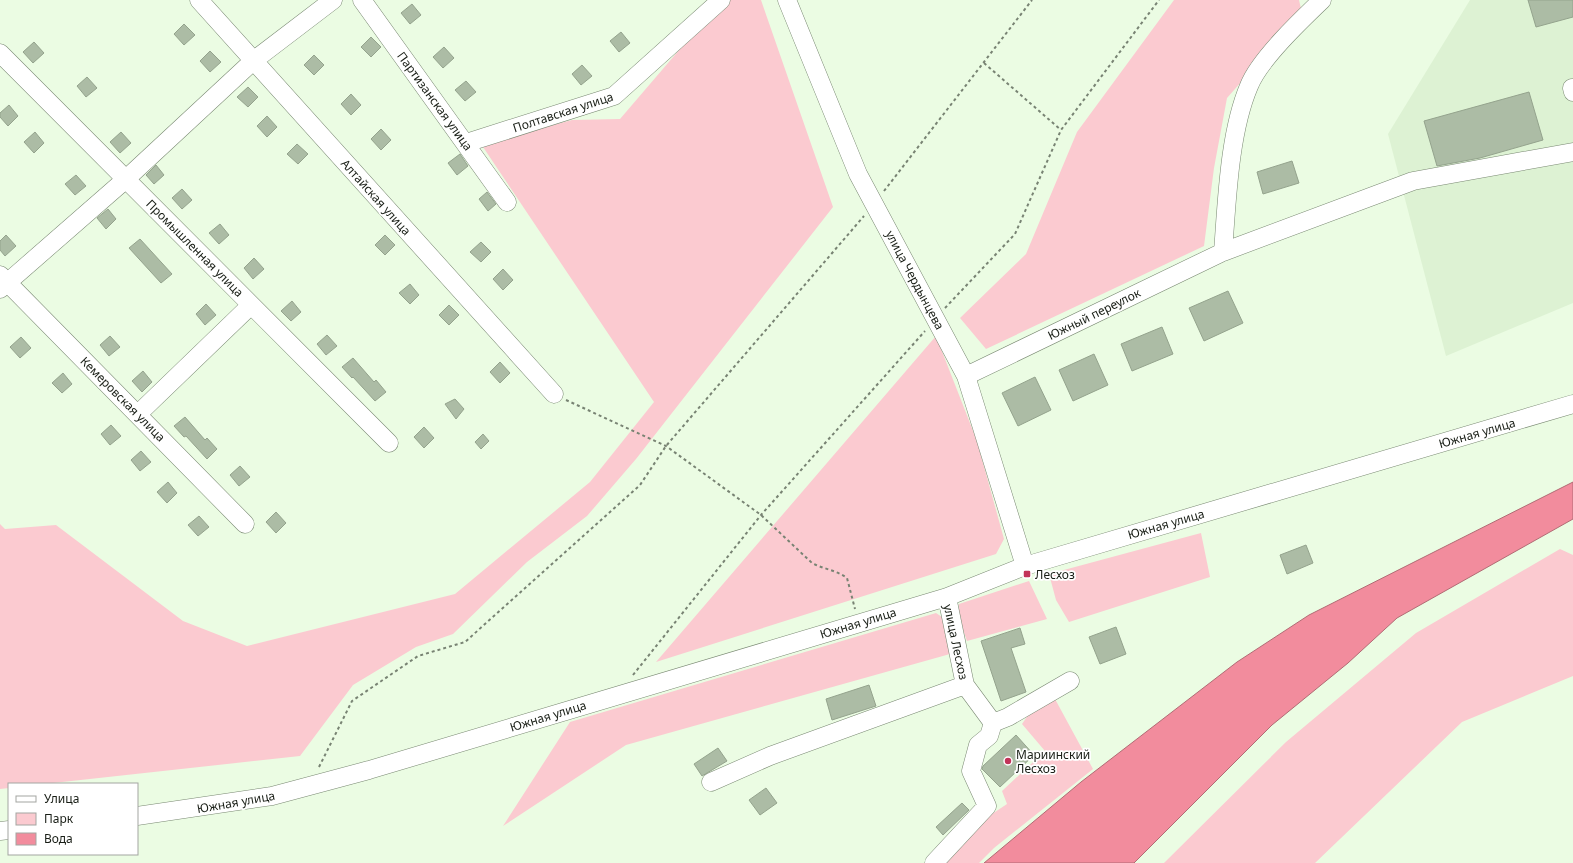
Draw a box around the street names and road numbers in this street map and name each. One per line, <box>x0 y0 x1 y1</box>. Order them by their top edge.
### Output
street label: Партизанская улица <box>393 48 477 154</box>
street label: Полтавская улица <box>511 88 615 136</box>
street label: Алтайская улица <box>337 155 415 239</box>
street label: Промышленная улица <box>143 196 247 300</box>
street label: улица Чердынцева <box>882 227 948 333</box>
street label: Южный переулок <box>1045 284 1144 344</box>
street label: Кемеровская улица <box>77 353 169 445</box>
street label: Южная улица <box>1437 414 1517 452</box>
street label: Южная улица <box>1126 505 1206 543</box>
street label: Южная улица <box>818 603 898 643</box>
street label: улица Лесхоз <box>940 603 972 682</box>
street label: Южная улица <box>508 696 588 736</box>
street label: Южная улица <box>196 787 276 817</box>

